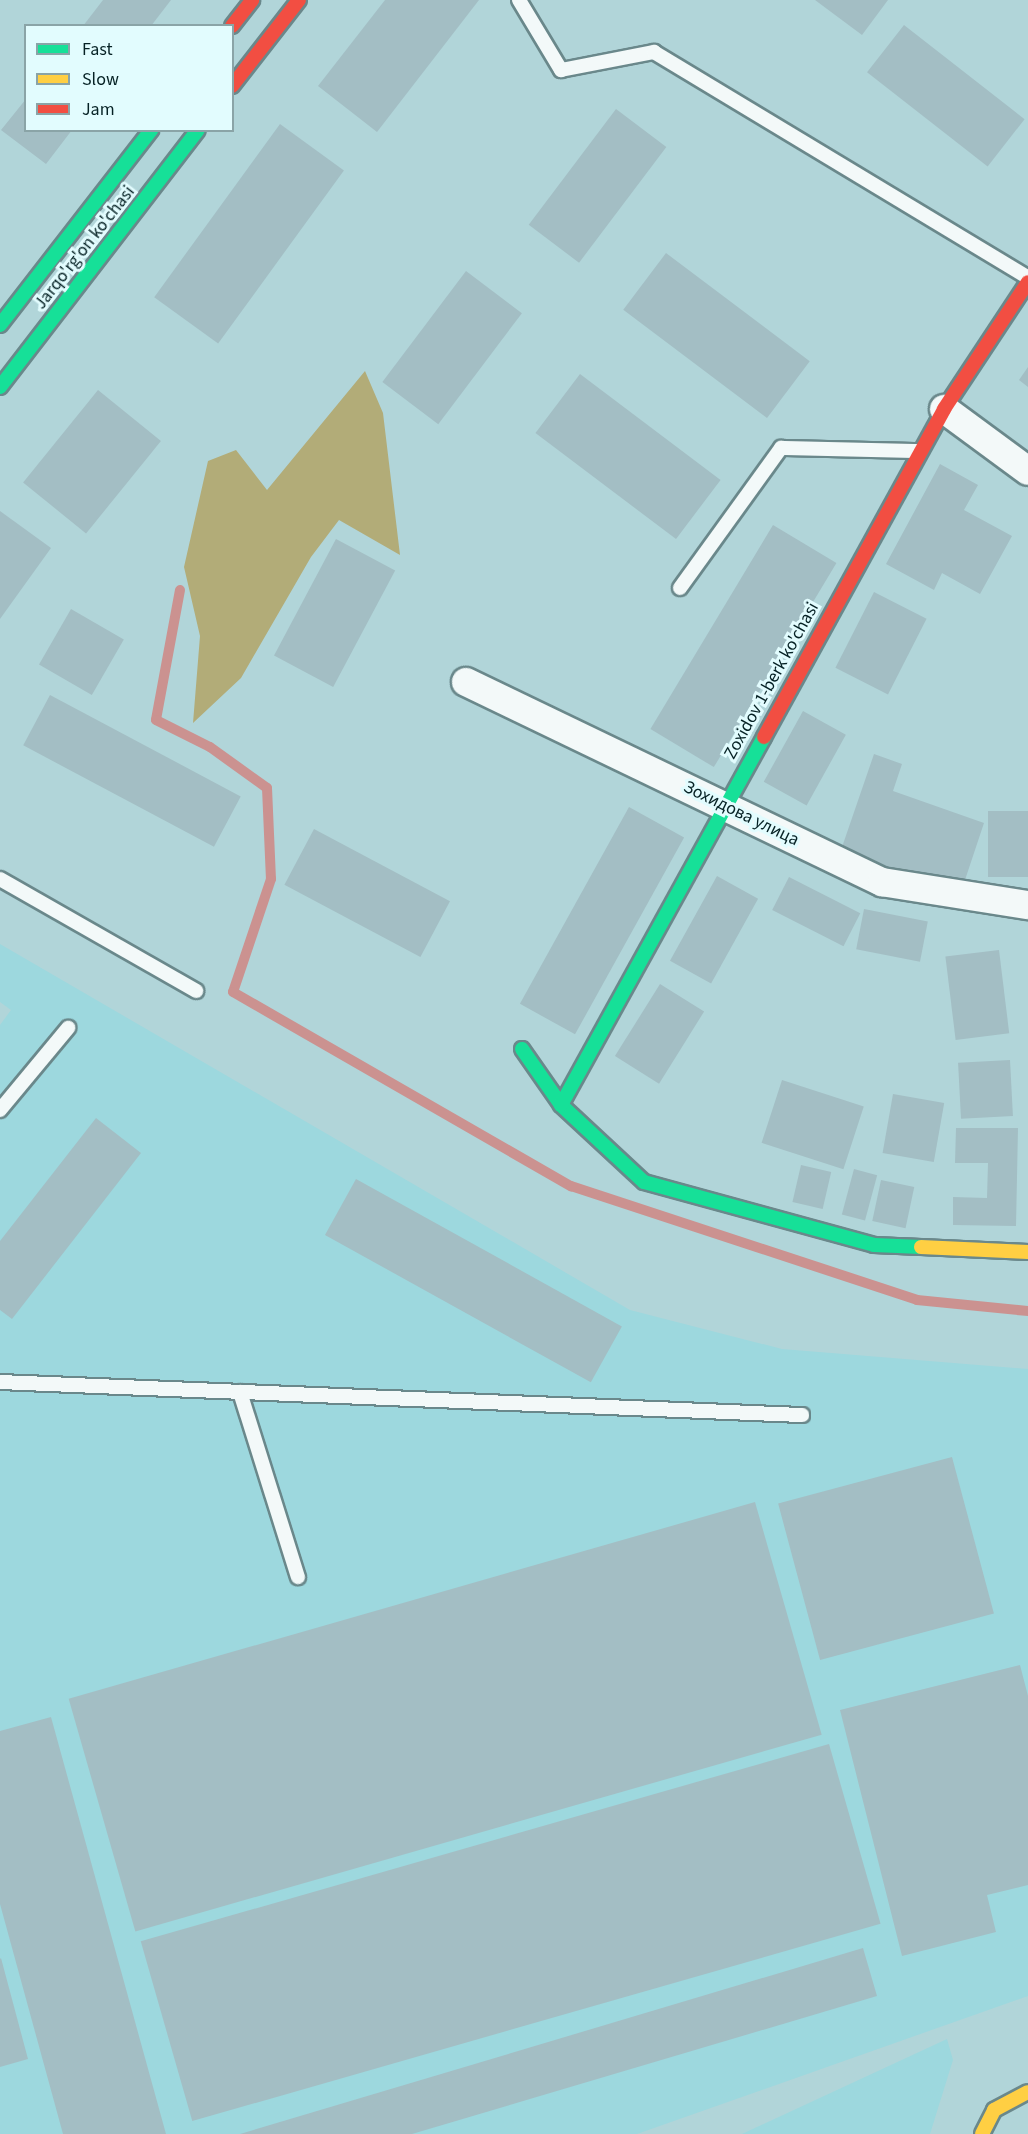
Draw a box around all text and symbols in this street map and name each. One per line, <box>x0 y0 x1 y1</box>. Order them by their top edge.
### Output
legend <box>24 24 234 132</box>
text: Fast <box>82 37 113 62</box>
text: Slow <box>82 67 119 92</box>
text: Jam <box>82 97 115 122</box>
street label: Jarqo'rg'on ko'chasi <box>30 182 140 314</box>
street label: Zoxidov 1-berk ko'chasi <box>720 599 824 763</box>
street label: Зохидова улица <box>680 777 802 851</box>

